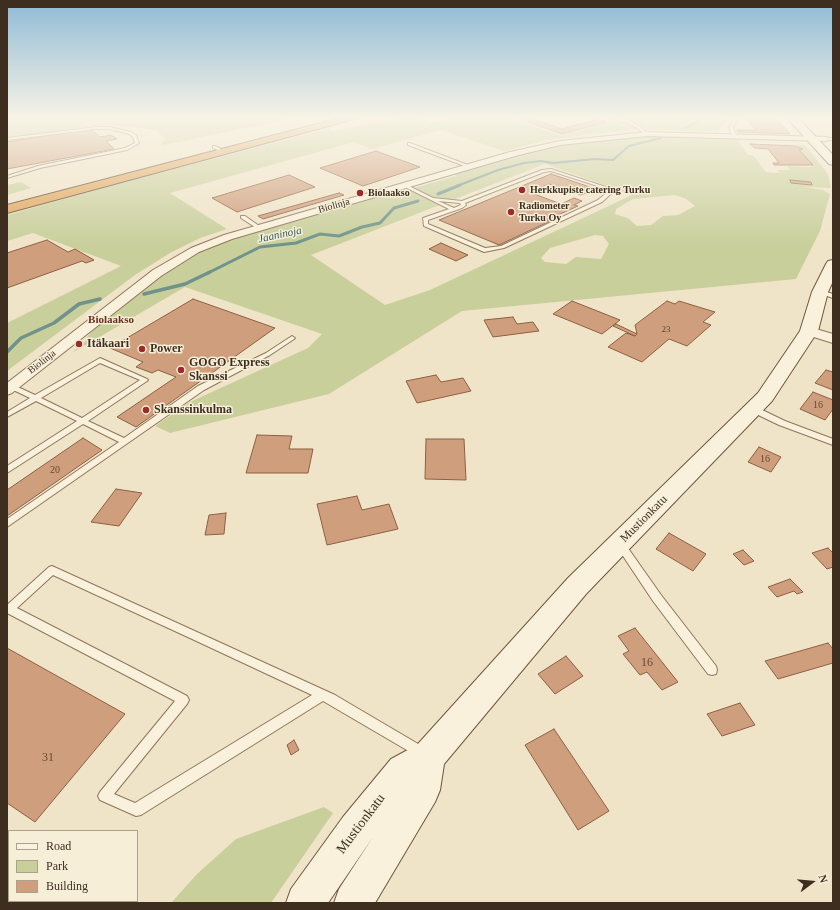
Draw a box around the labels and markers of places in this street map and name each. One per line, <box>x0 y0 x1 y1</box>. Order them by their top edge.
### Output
place label: Herkkupiste catering Turku <box>530 184 650 196</box>
marker: Herkkupiste catering Turku <box>517 185 527 195</box>
place label: Biolaakso <box>368 187 410 199</box>
marker: Biolaakso <box>355 188 365 198</box>
place label: Radiometer Turku Oy <box>519 200 570 224</box>
marker: Radiometer Turku Oy <box>506 207 516 217</box>
place label: Itäkaari <box>87 337 129 351</box>
marker: Itäkaari <box>74 339 84 349</box>
place label: Power <box>150 342 183 356</box>
marker: Power <box>137 344 147 354</box>
place label: GOGO Express Skanssi <box>189 356 270 384</box>
marker: GOGO Express Skanssi <box>176 365 186 375</box>
place label: Skanssinkulma <box>154 403 232 417</box>
marker: Skanssinkulma <box>141 405 151 415</box>

